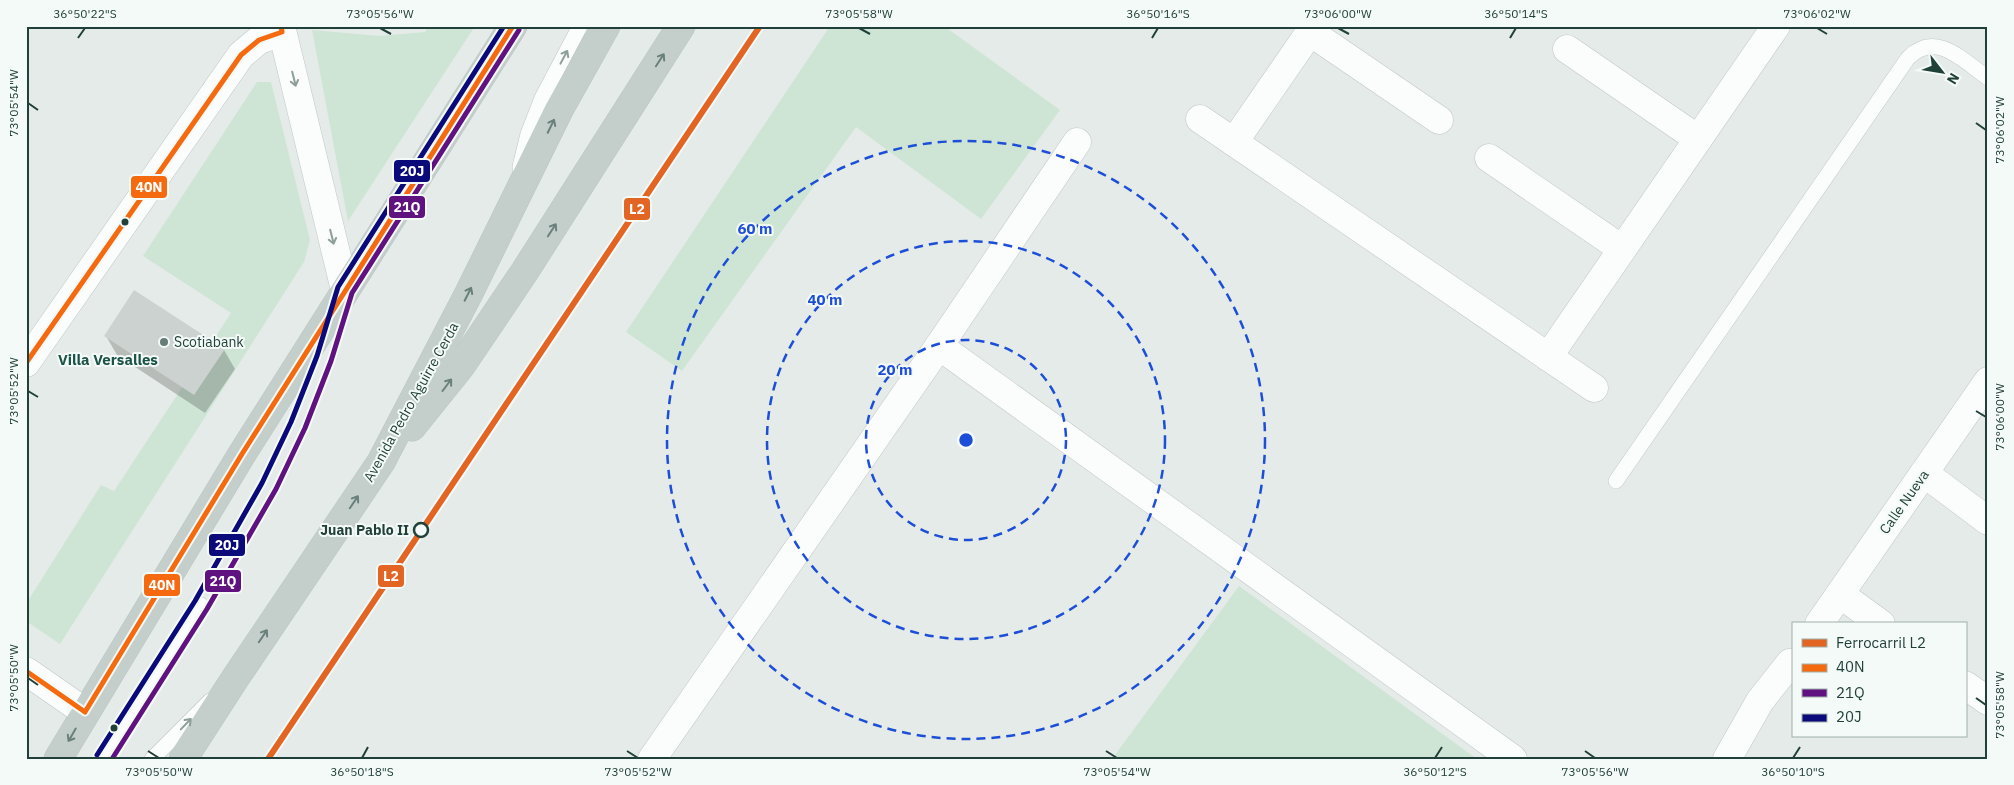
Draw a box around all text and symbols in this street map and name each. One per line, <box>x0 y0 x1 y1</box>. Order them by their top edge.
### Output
text: 36°50'22"S <box>53 6 117 21</box>
text: 73°05'56"W <box>346 6 414 21</box>
text: 73°05'58"W <box>825 6 893 21</box>
text: 36°50'16"S <box>1126 6 1190 21</box>
text: 73°06'00"W <box>1304 6 1372 21</box>
text: 36°50'14"S <box>1484 6 1548 21</box>
text: 73°06'02"W <box>1783 6 1851 21</box>
north arrow <box>1916 48 1966 98</box>
one-way arrow <box>559 49 569 64</box>
one-way arrow <box>655 54 665 68</box>
text: 73°05'54"W <box>6 69 21 137</box>
one-way arrow <box>290 70 299 86</box>
text: N <box>1943 70 1963 88</box>
text: 73°06'02"W <box>1992 96 2007 164</box>
one-way arrow <box>547 119 556 134</box>
line badge: 20J <box>393 159 431 183</box>
text: 20J <box>400 162 424 180</box>
line badge: 40N <box>130 175 168 199</box>
text: 40N <box>136 178 162 196</box>
line badge: 21Q <box>388 195 426 219</box>
line badge: L2 <box>623 197 651 221</box>
text: 21Q <box>394 198 420 216</box>
text: L2 <box>629 200 645 218</box>
unlabelled marker <box>120 217 130 227</box>
text: 60 m <box>738 219 772 238</box>
one-way arrow <box>547 223 557 237</box>
one-way arrow <box>328 228 338 244</box>
one-way arrow <box>463 287 473 302</box>
text: 40 m <box>808 290 842 309</box>
street label: Avenida Pedro Aguirre Cerda <box>360 319 463 485</box>
place label: Scotiabank <box>174 333 244 351</box>
marker: Scotiabank <box>158 336 170 348</box>
district label: Villa Versalles <box>58 350 158 369</box>
text: 73°05'52"W <box>6 357 21 425</box>
text: 20 m <box>878 360 912 379</box>
one-way arrow <box>442 378 452 392</box>
text: 73°06'00"W <box>1992 383 2007 451</box>
centre of rings <box>957 431 975 449</box>
street label: Calle Nueva <box>1875 466 1933 538</box>
one-way arrow <box>349 495 359 509</box>
place label: Juan Pablo II <box>320 521 409 539</box>
marker: Juan Pablo II <box>413 522 429 538</box>
line badge: 20J <box>208 533 246 557</box>
text: 20J <box>215 536 239 554</box>
line badge: L2 <box>377 564 405 588</box>
text: L2 <box>383 567 399 585</box>
line badge: 21Q <box>204 569 242 593</box>
text: 21Q <box>210 572 236 590</box>
line badge: 40N <box>143 573 181 597</box>
text: 40N <box>149 576 175 594</box>
legend <box>1792 622 1966 738</box>
one-way arrow <box>258 630 268 644</box>
text: Ferrocarril L2 <box>1836 633 1926 652</box>
text: 73°05'50"W <box>6 644 21 712</box>
text: 40N <box>1836 657 1865 676</box>
text: 73°05'58"W <box>1992 671 2007 739</box>
text: 21Q <box>1836 683 1865 702</box>
text: 20J <box>1836 707 1862 726</box>
one-way arrow <box>180 717 192 730</box>
unlabelled marker <box>109 723 119 733</box>
one-way arrow <box>66 728 76 742</box>
text: 73°05'50"W <box>125 764 193 779</box>
text: 36°50'18"S <box>330 764 394 779</box>
text: 73°05'52"W <box>604 764 672 779</box>
text: 73°05'54"W <box>1083 764 1151 779</box>
text: 36°50'12"S <box>1403 764 1467 779</box>
text: 73°05'56"W <box>1561 764 1629 779</box>
text: 36°50'10"S <box>1761 764 1825 779</box>

